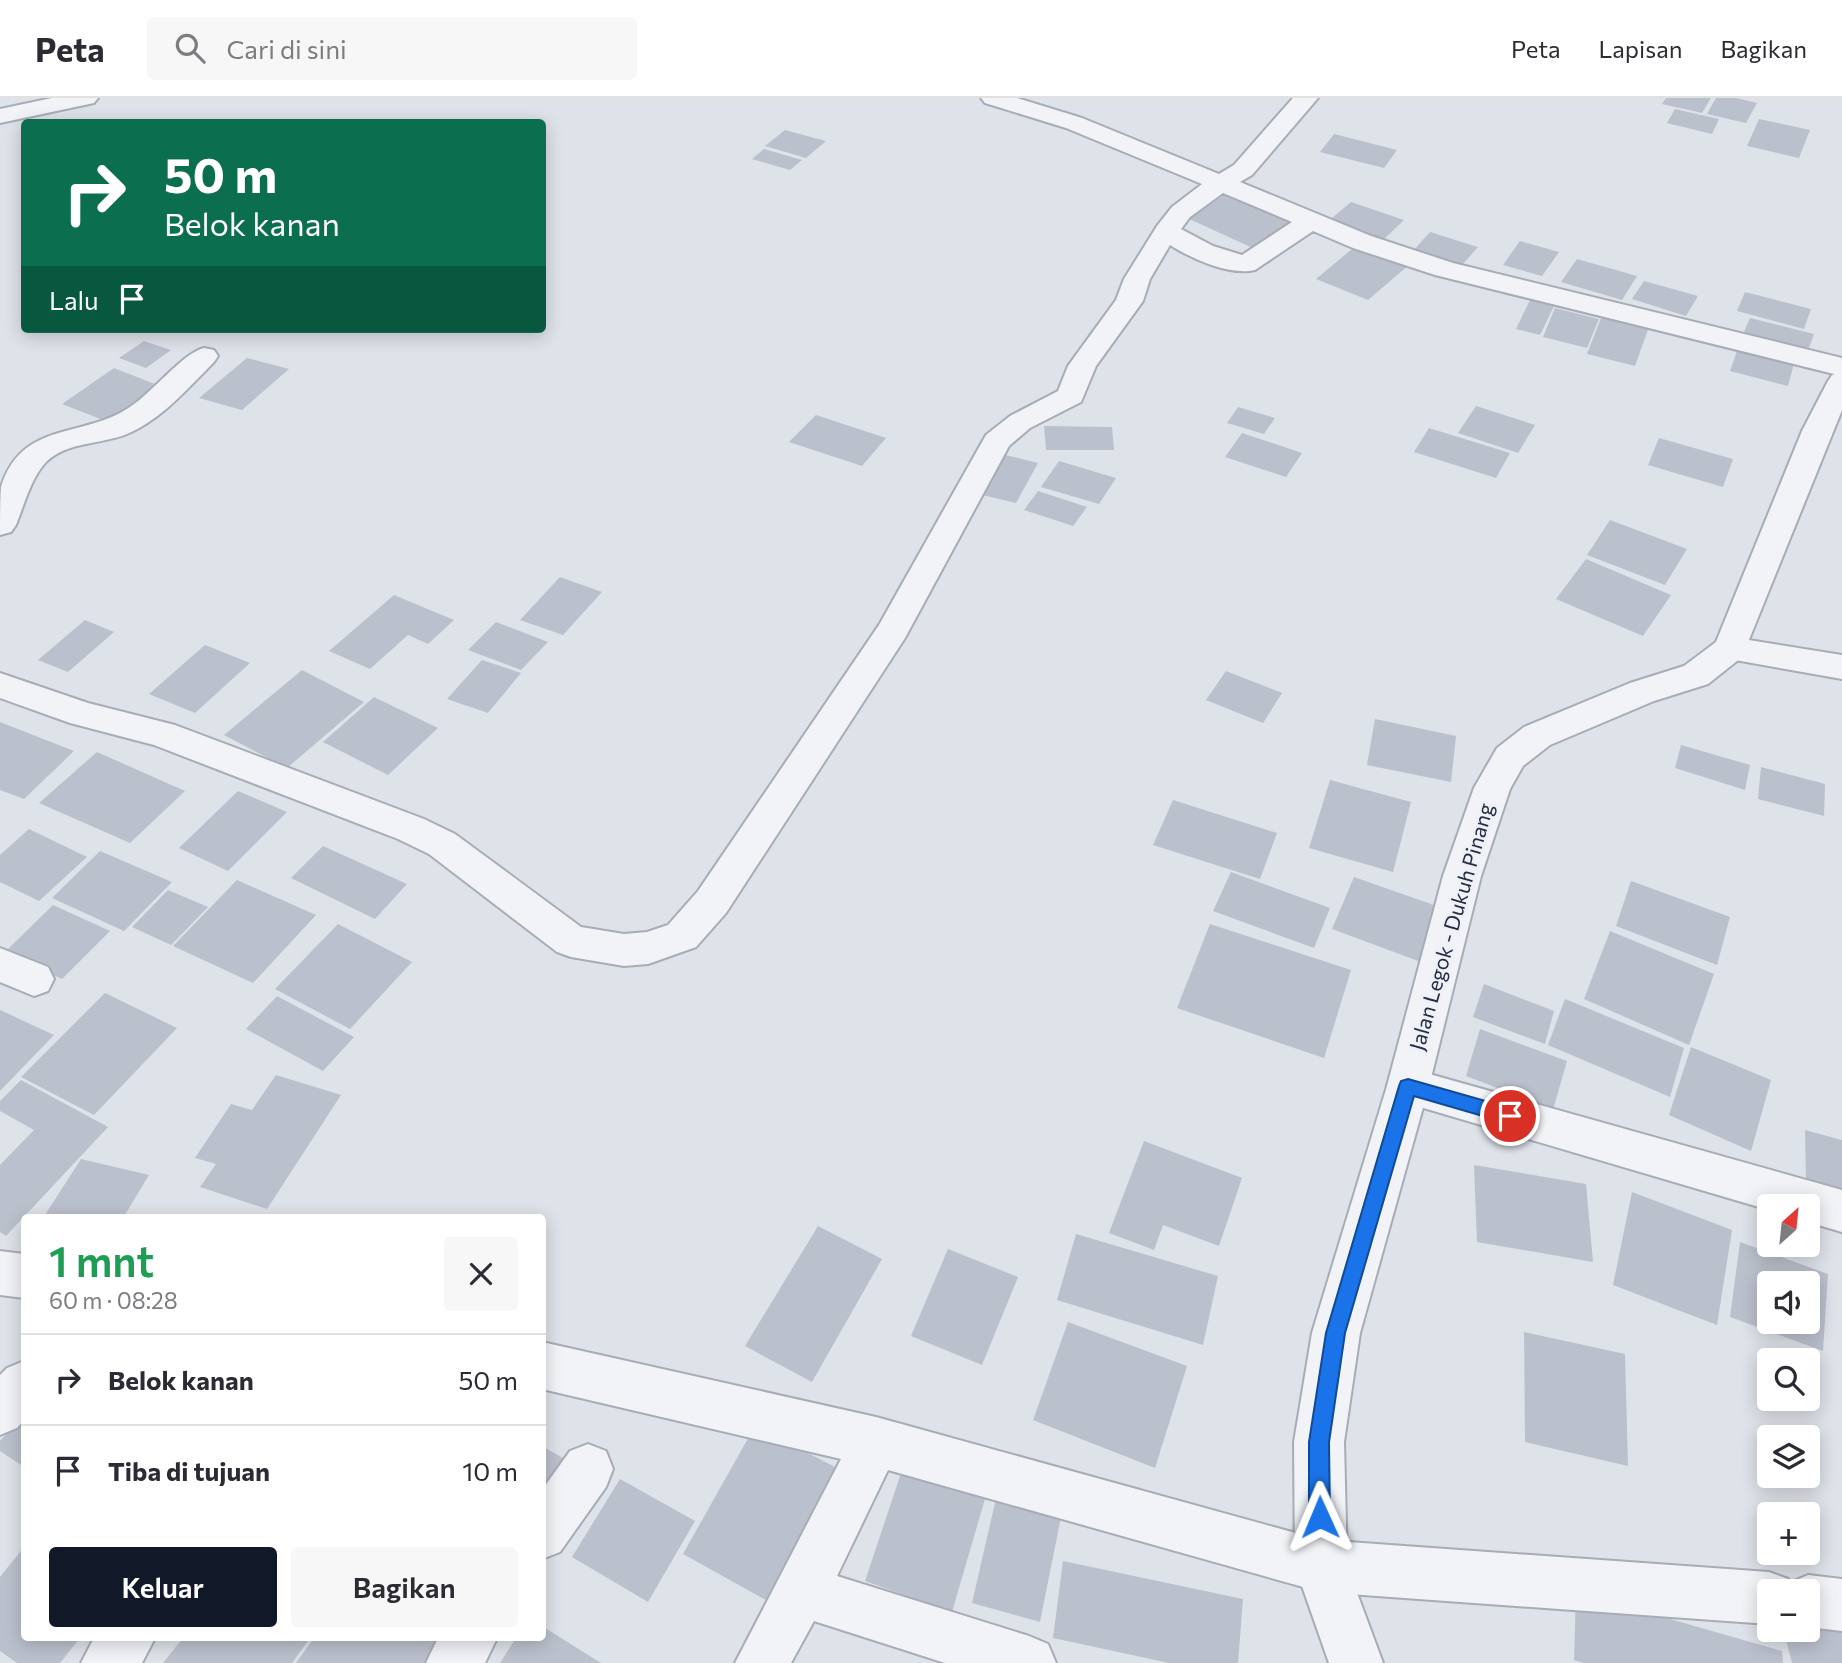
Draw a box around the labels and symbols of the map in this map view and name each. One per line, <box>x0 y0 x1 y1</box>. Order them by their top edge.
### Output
street label: Jalan Legok - Dukuh Pinang <box>1403 800 1498 1053</box>
pin <box>1480 1086 1540 1146</box>
north arrow <box>1757 1194 1820 1256</box>
position arrow <box>1283 1480 1357 1554</box>

